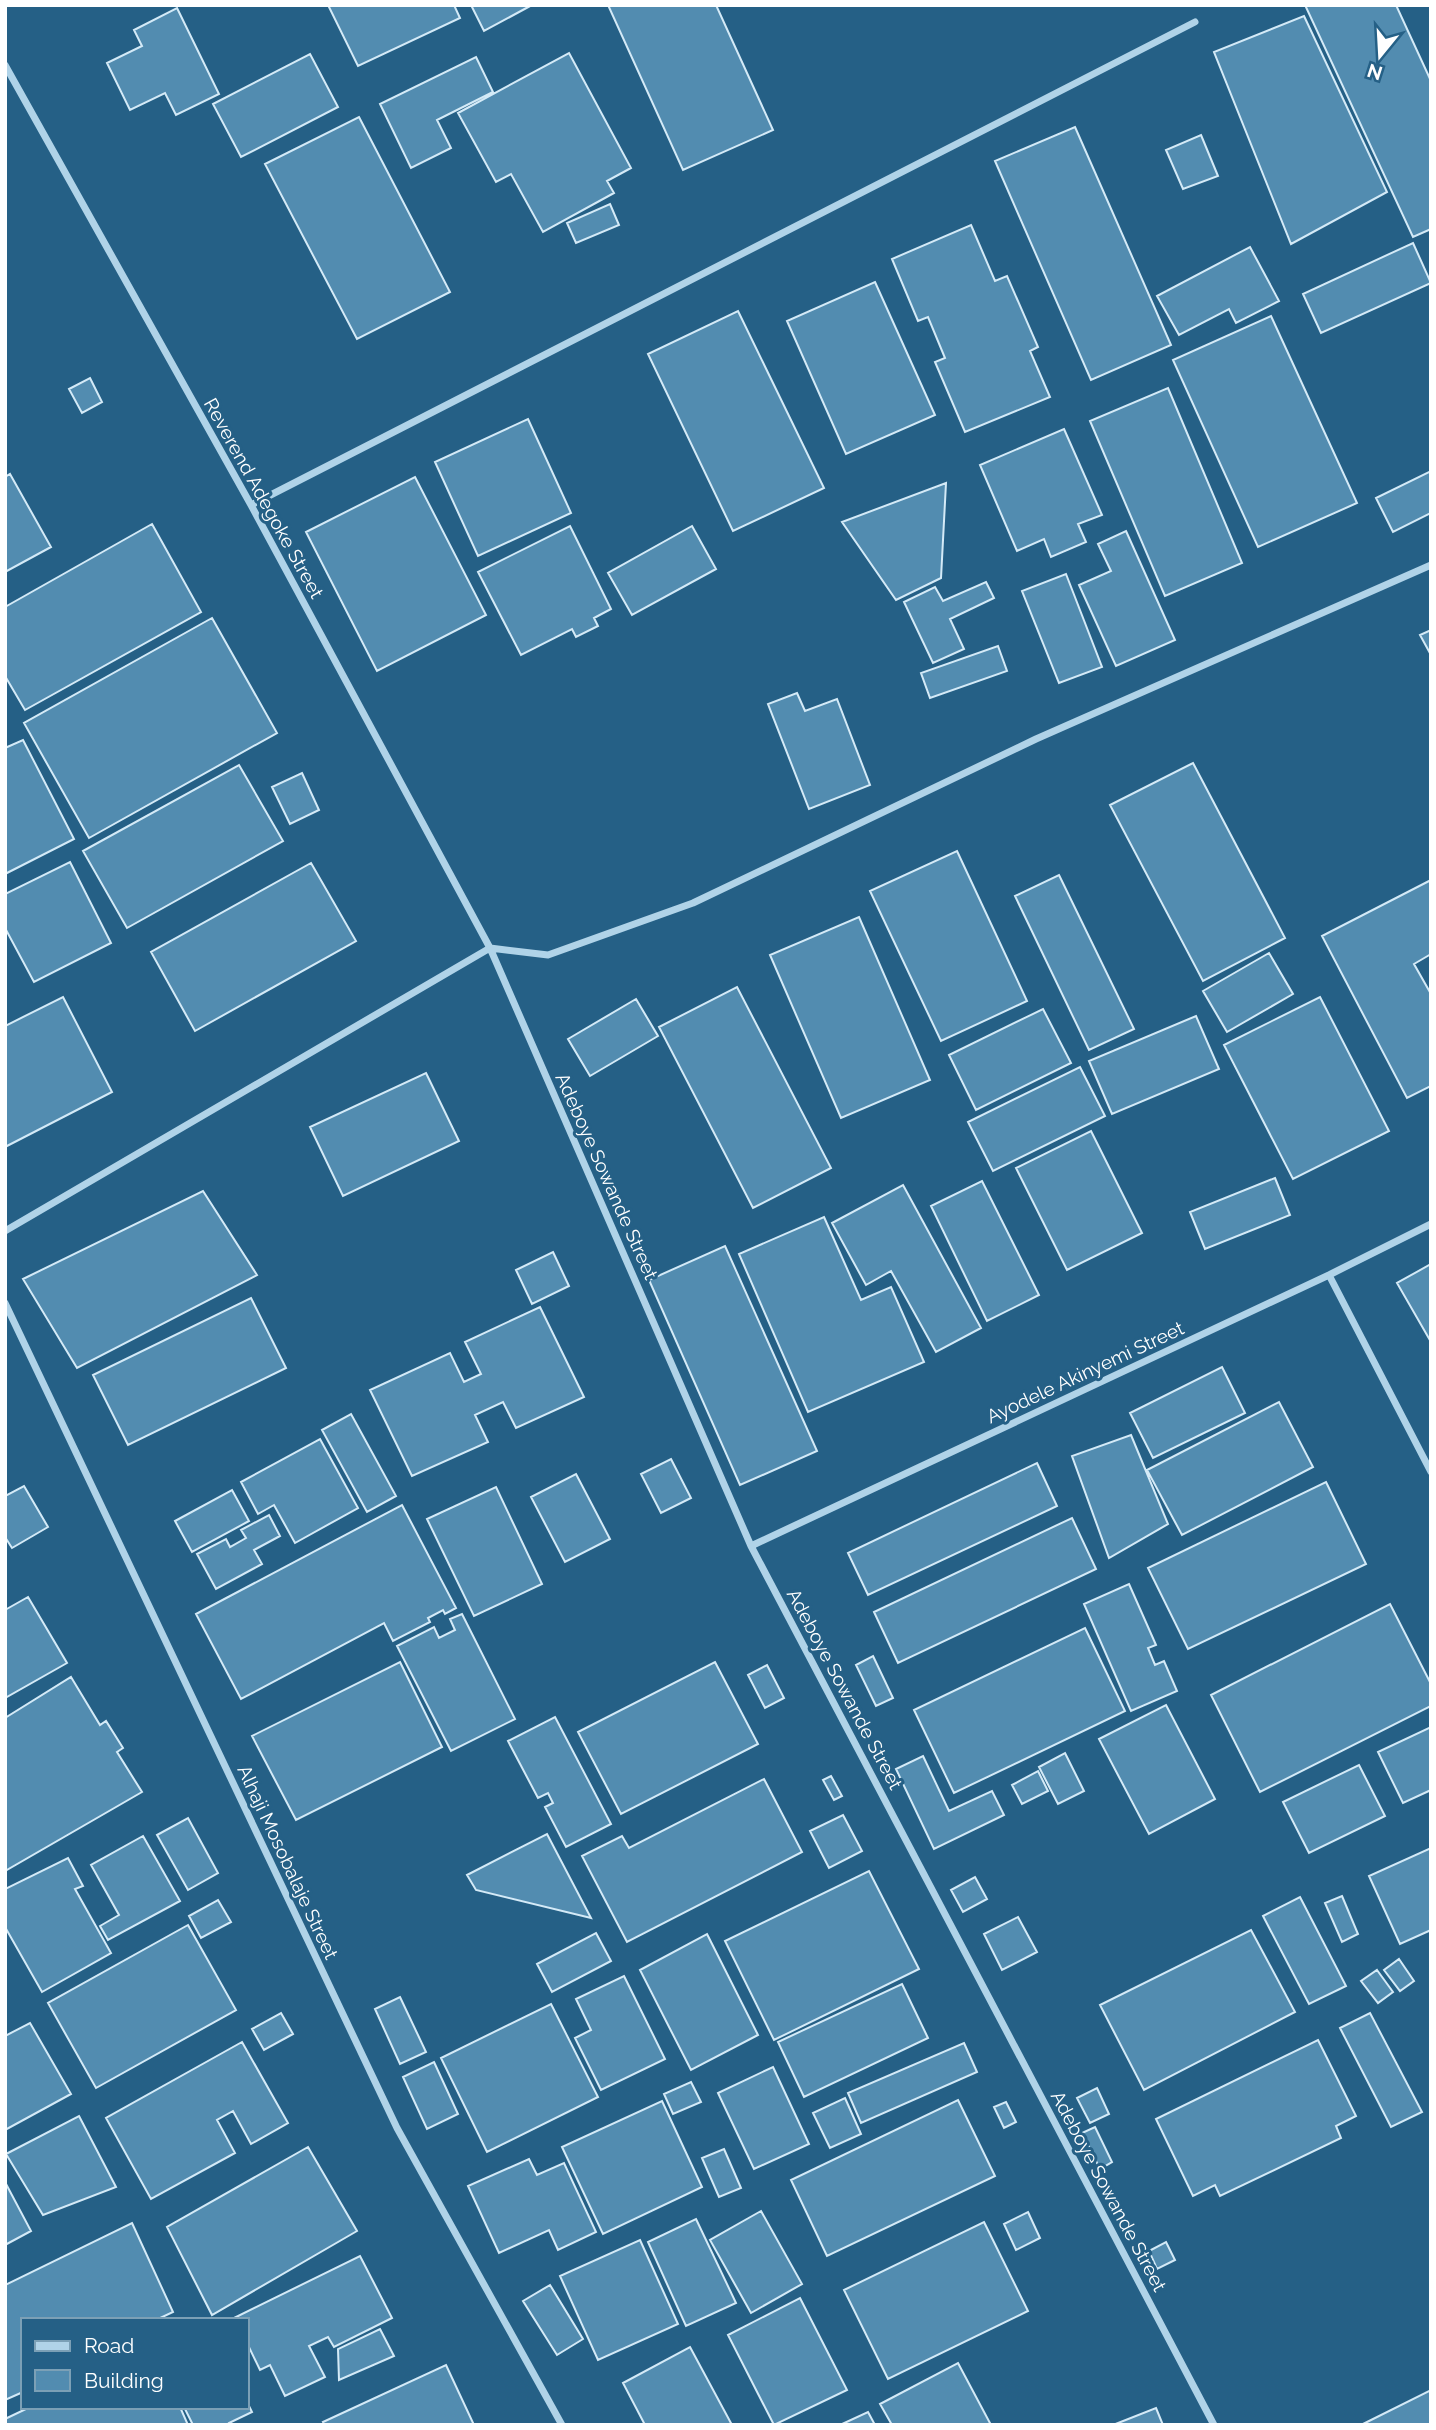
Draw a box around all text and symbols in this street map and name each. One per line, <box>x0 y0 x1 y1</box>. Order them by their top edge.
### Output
north arrow <box>1345 21 1415 91</box>
text: N <box>1364 59 1385 85</box>
street label: Reverend Adegoke Street <box>200 394 329 602</box>
street label: Adeboye Sowande Street <box>551 1069 663 1283</box>
street label: Ayodele Akinyemi Street <box>983 1316 1188 1427</box>
street label: Adeboye Sowande Street <box>783 1585 908 1794</box>
street label: Alhaji Mosobalaje Street <box>233 1761 343 1963</box>
street label: Adeboye Sowande Street <box>1047 2087 1172 2296</box>
legend <box>21 2318 248 2409</box>
text: Road <box>84 2333 134 2358</box>
text: Building <box>84 2368 164 2393</box>

